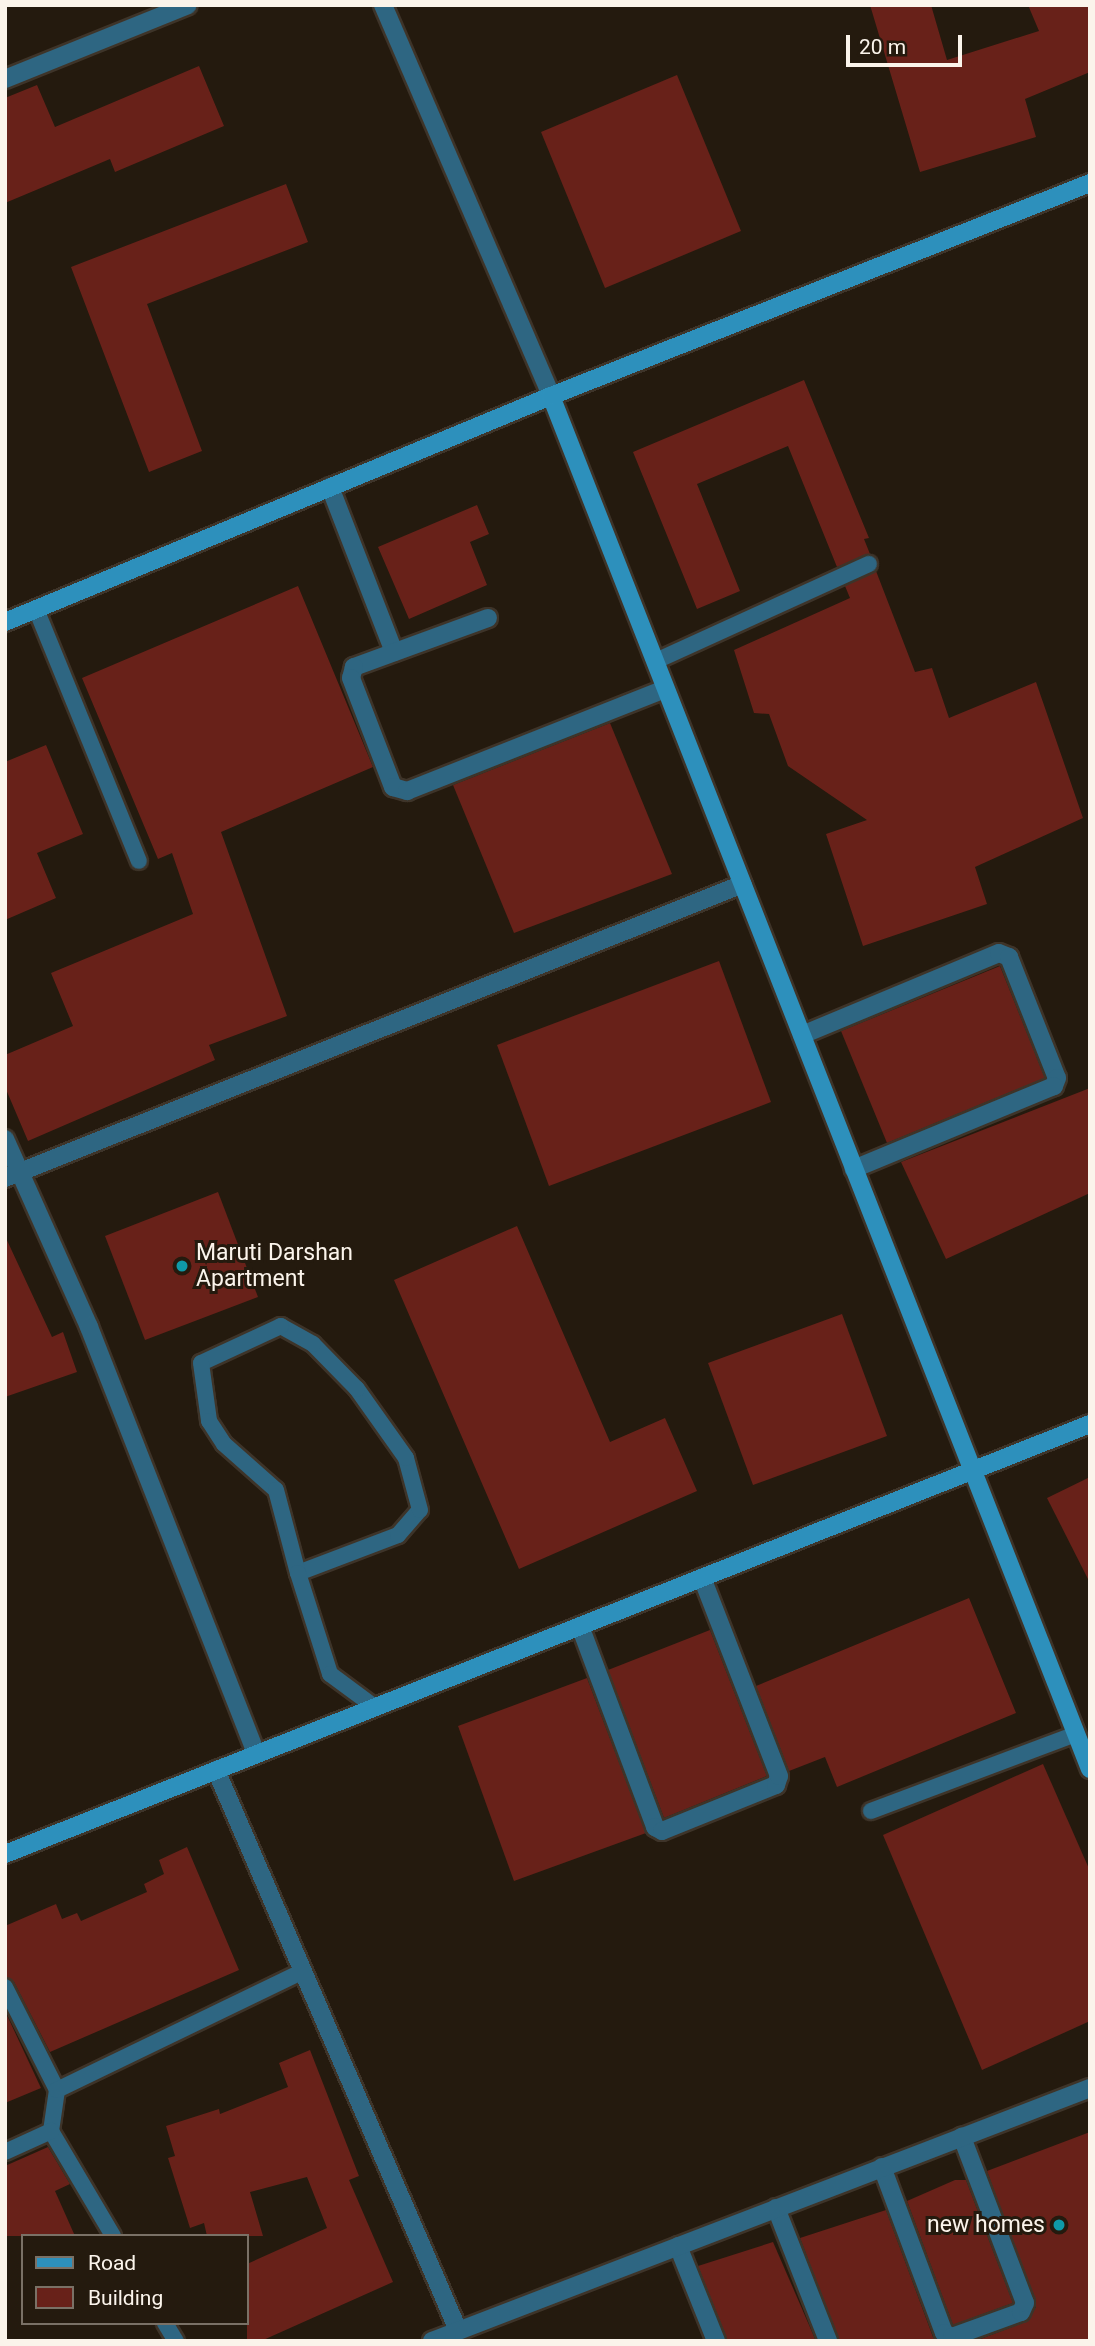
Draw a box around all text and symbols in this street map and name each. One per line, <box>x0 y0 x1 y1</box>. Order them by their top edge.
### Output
scale bar <box>850 21 965 65</box>
text: 20 m <box>859 35 906 59</box>
place label: Maruti Darshan Apartment <box>196 1239 353 1293</box>
marker: Maruti Darshan Apartment <box>174 1258 190 1274</box>
place label: new homes <box>927 2211 1045 2239</box>
marker: new homes <box>1051 2217 1067 2233</box>
legend <box>21 2234 248 2325</box>
text: Road <box>88 2251 136 2275</box>
text: Building <box>88 2286 163 2310</box>

